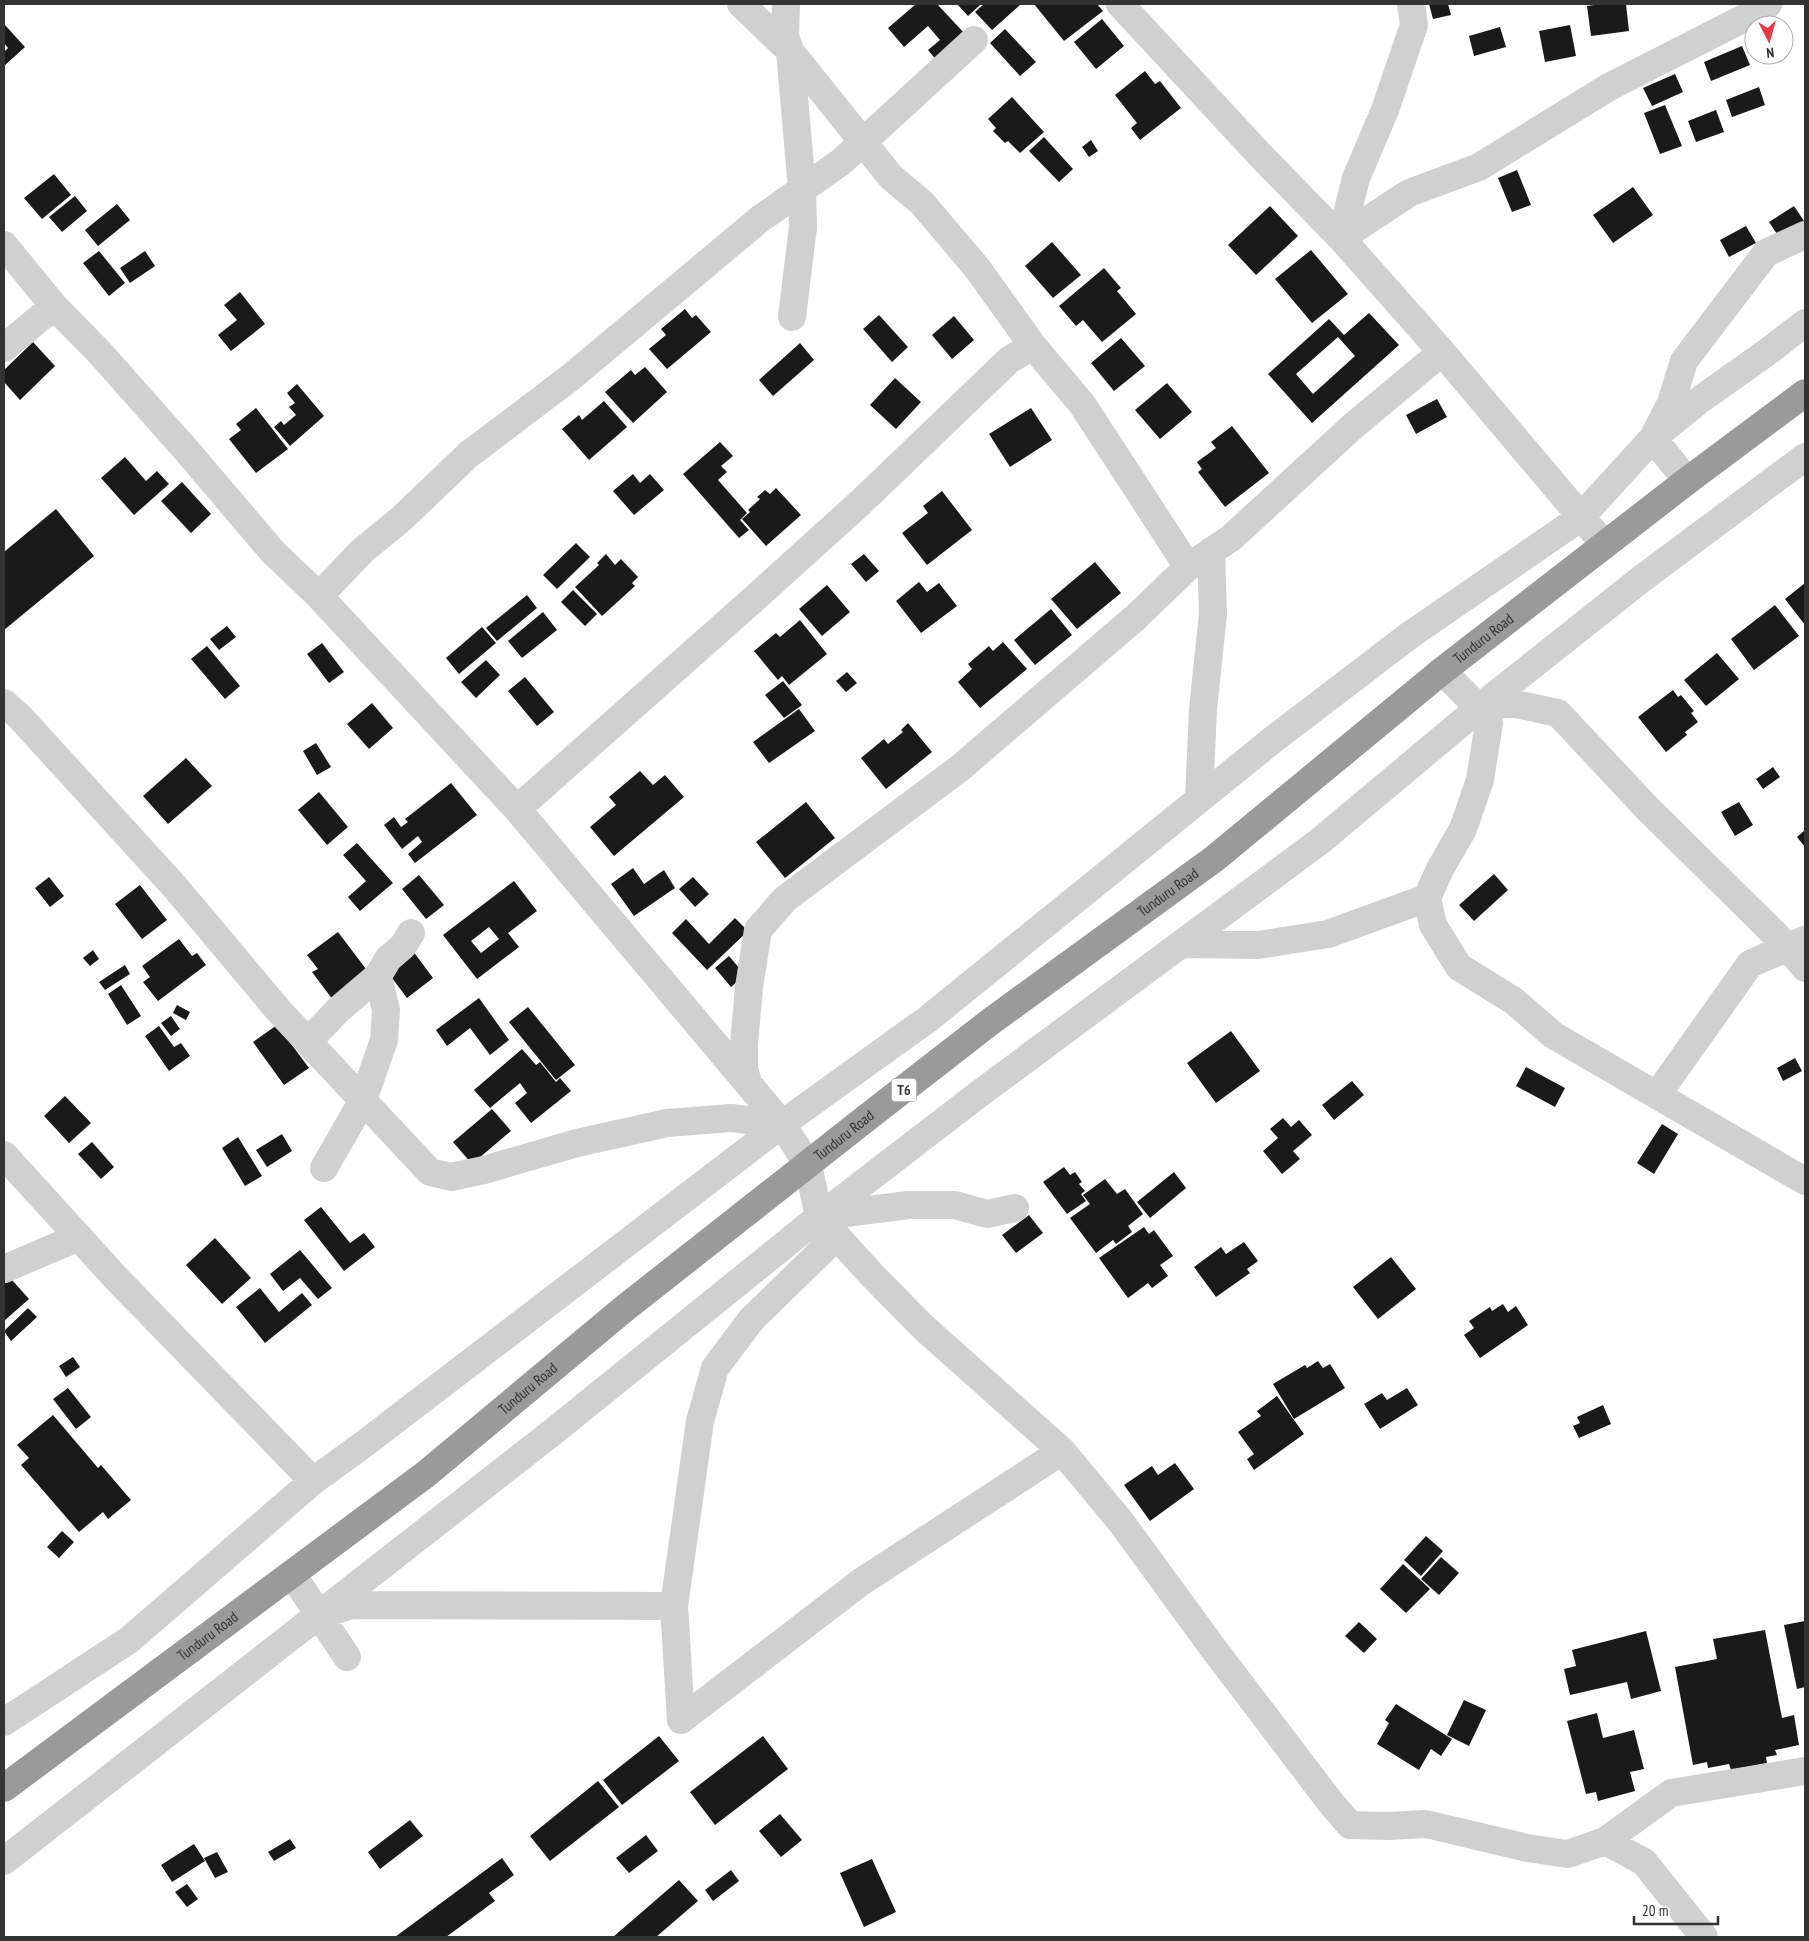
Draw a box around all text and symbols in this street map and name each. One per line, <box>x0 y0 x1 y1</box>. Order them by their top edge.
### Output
north arrow <box>1744 15 1794 65</box>
text: N <box>1766 44 1775 62</box>
street label: Tunduru Road <box>1449 609 1517 668</box>
street label: Tunduru Road <box>1133 863 1202 921</box>
road number: T6 <box>892 1078 916 1102</box>
street label: Tunduru Road <box>810 1106 878 1165</box>
street label: Tunduru Road <box>494 1358 561 1418</box>
street label: Tunduru Road <box>173 1607 242 1665</box>
scale bar <box>1634 1894 1718 1926</box>
text: 20 m <box>1642 1901 1668 1920</box>

